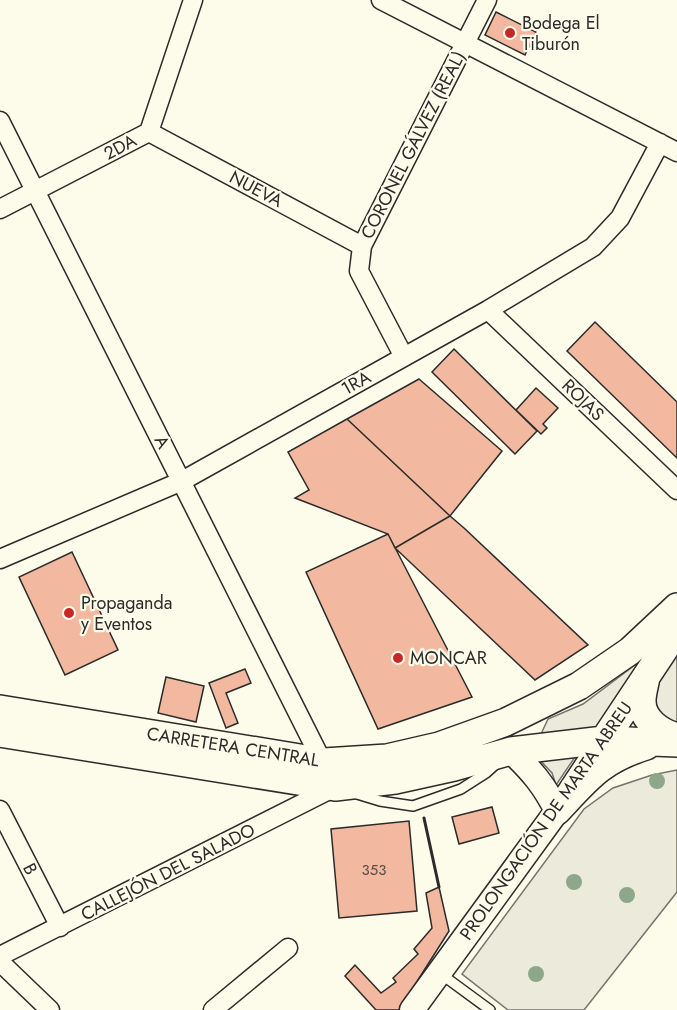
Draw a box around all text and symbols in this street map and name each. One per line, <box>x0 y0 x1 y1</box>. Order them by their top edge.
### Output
place label: Bodega El Tiburón <box>522 10 600 57</box>
marker: Bodega El Tiburón <box>503 26 517 40</box>
street label: CORONEL GÁLVEZ (REAL) <box>354 46 472 244</box>
street label: 2DA <box>99 128 141 166</box>
street label: NUEVA <box>225 164 287 214</box>
street label: 1RA <box>337 364 376 402</box>
street label: ROJAS <box>556 373 610 427</box>
street label: A <box>148 431 176 453</box>
place label: Propaganda y Eventos <box>81 590 172 637</box>
marker: Propaganda y Eventos <box>62 606 76 620</box>
place label: MONCAR <box>410 645 487 671</box>
marker: MONCAR <box>391 651 405 665</box>
street label: PROLONGACIÓN DE MARTA ABREU <box>453 696 639 946</box>
street label: CARRETERA CENTRAL <box>145 721 321 773</box>
street label: CALLEJÓN DEL SALADO <box>76 817 260 927</box>
street label: B <box>16 859 44 879</box>
house number: 353 <box>362 859 386 881</box>

